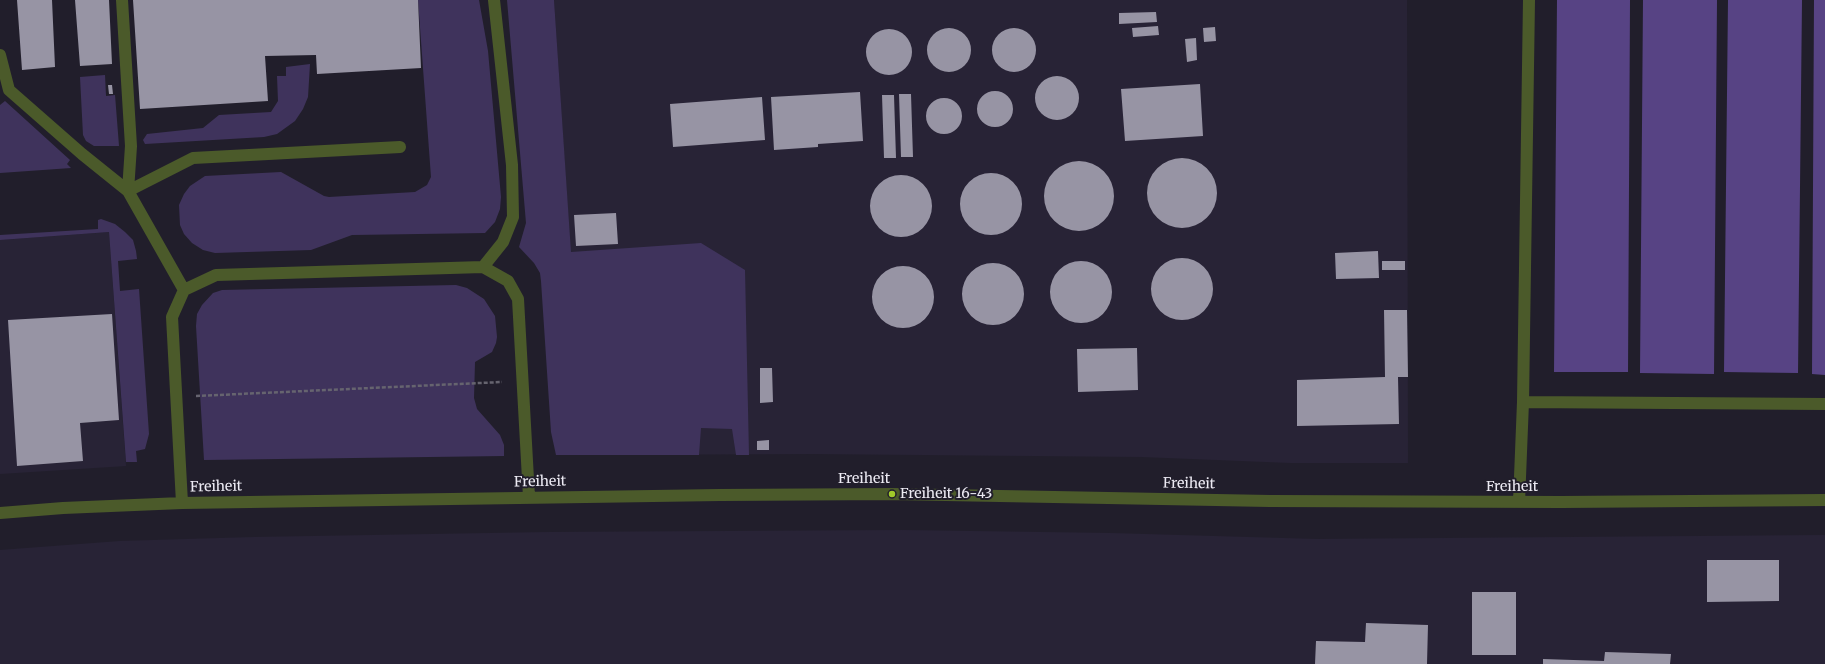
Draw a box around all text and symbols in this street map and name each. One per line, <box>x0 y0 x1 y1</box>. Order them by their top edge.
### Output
street label: Freiheit <box>838 471 890 487</box>
street label: Freiheit <box>514 473 566 491</box>
street label: Freiheit <box>1163 475 1215 493</box>
street label: Freiheit <box>190 478 242 496</box>
street label: Freiheit <box>1486 479 1538 495</box>
place label: Freiheit 16-43 <box>900 486 992 502</box>
marker: Freiheit 16-43 <box>887 489 897 499</box>

